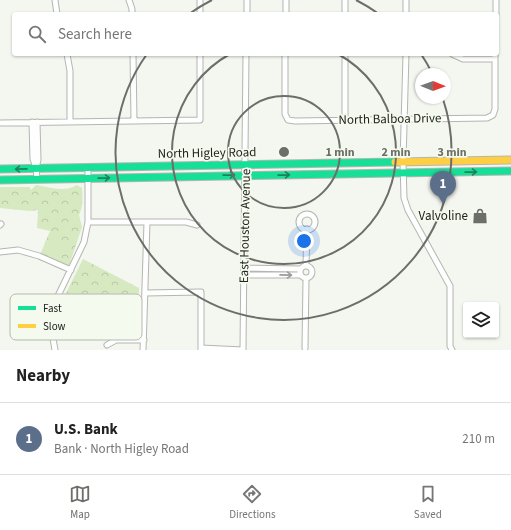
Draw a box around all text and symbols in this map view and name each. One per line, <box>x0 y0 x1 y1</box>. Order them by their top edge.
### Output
search box <box>12 12 499 56</box>
icon: search <box>26 23 48 45</box>
text: Search here <box>58 24 132 45</box>
north arrow <box>415 68 451 104</box>
street label: North Balboa Drive <box>338 109 442 129</box>
street label: North Higley Road <box>158 143 256 163</box>
text: 1 min <box>325 144 355 161</box>
text: 2 min <box>381 144 411 161</box>
text: 3 min <box>437 144 467 161</box>
centre of rings <box>277 145 291 159</box>
one-way arrow <box>15 165 28 173</box>
one-way arrow <box>464 168 477 175</box>
street label: East Houston Avenue <box>235 169 255 283</box>
one-way arrow <box>277 171 290 179</box>
pin: 1 <box>430 171 456 204</box>
one-way arrow <box>222 172 235 179</box>
one-way arrow <box>97 174 110 182</box>
place label: Valvoline <box>419 207 468 225</box>
shop icon: Valvoline <box>471 207 489 225</box>
your location <box>294 231 314 251</box>
one-way arrow <box>279 271 292 279</box>
legend <box>10 294 142 340</box>
text: Fast <box>43 301 62 316</box>
map controls <box>463 302 499 338</box>
button: layers <box>463 302 499 338</box>
text: Slow <box>43 319 66 334</box>
text: Nearby <box>16 364 70 388</box>
text: U.S. Bank <box>54 419 118 440</box>
text: 1 <box>26 430 32 448</box>
text: 210 m <box>462 430 495 448</box>
text: Bank · North Higley Road <box>54 440 189 458</box>
tab: Map <box>69 483 91 522</box>
tab: Directions <box>229 483 276 522</box>
tab: Saved <box>414 483 442 522</box>

